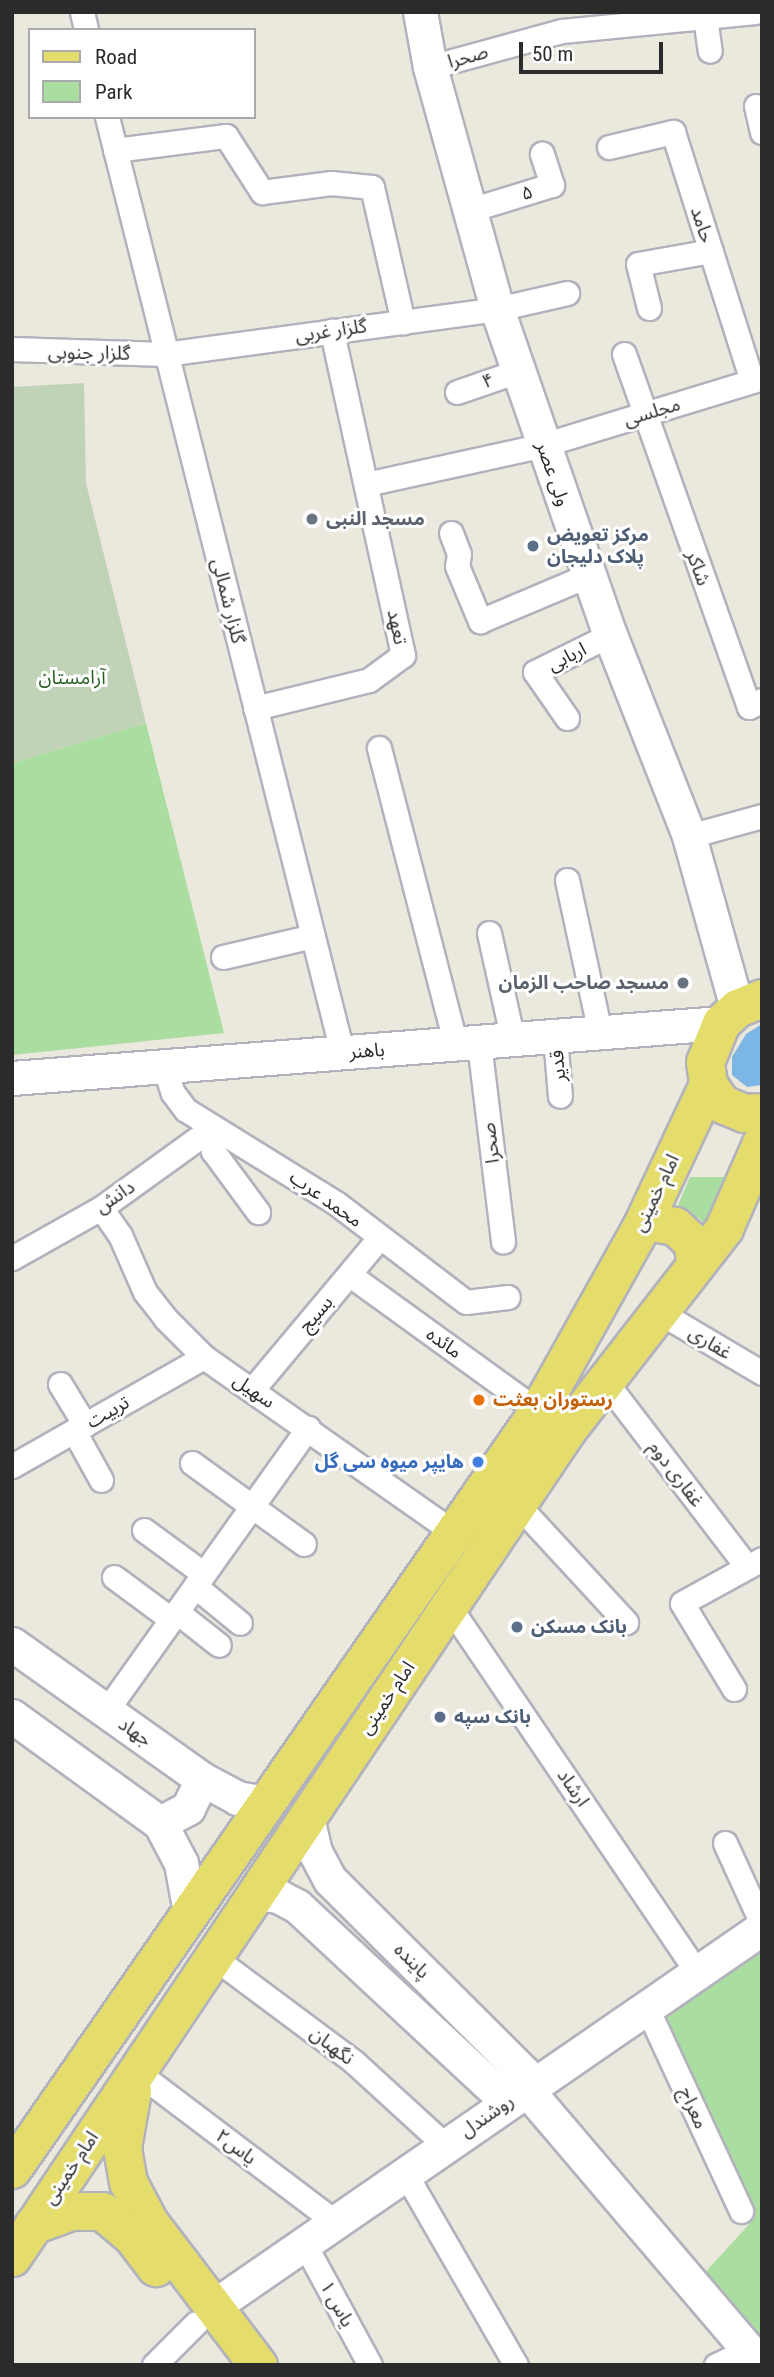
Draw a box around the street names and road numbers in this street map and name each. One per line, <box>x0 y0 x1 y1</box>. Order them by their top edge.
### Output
street label: صحرا <box>445 40 491 74</box>
street label: ۵ <box>519 181 535 205</box>
street label: حامد <box>685 204 719 246</box>
street label: گلزار غربی <box>294 315 368 347</box>
street label: گلزار جنوبی <box>48 341 130 365</box>
street label: ۴ <box>479 368 497 394</box>
street label: مجلسی <box>621 393 683 431</box>
street label: ولی عصر <box>531 439 575 509</box>
street label: شاکر <box>681 547 715 589</box>
street label: گلزار شمالی <box>206 556 250 646</box>
street label: تعهد <box>382 607 412 647</box>
street label: اربابی <box>544 638 590 676</box>
street label: باهنر <box>348 1038 386 1064</box>
street label: قدیر <box>545 1049 571 1083</box>
street label: صحرا <box>477 1121 505 1165</box>
street label: امام خمینی <box>627 1151 685 1235</box>
street label: محمد عرب <box>285 1166 367 1232</box>
street label: دانش <box>91 1176 139 1218</box>
street label: بسیج <box>294 1291 338 1337</box>
street label: غفاری <box>684 1321 736 1365</box>
street label: مائده <box>422 1322 466 1364</box>
street label: سهیل <box>229 1369 279 1413</box>
street label: تربیت <box>83 1391 133 1433</box>
street label: غفاری دوم <box>644 1436 708 1512</box>
street label: امام خمینی <box>354 1657 420 1739</box>
street label: جهاد <box>114 1713 156 1751</box>
street label: ارشاد <box>552 1765 594 1811</box>
street label: پاینده <box>389 1938 435 1984</box>
street label: نگهبان <box>305 2022 359 2070</box>
street label: معراج <box>673 2083 713 2133</box>
street label: روشندل <box>456 2089 518 2143</box>
street label: یاس۲ <box>211 2124 261 2170</box>
street label: امام خمینی <box>38 2127 104 2209</box>
street label: یاس ۱ <box>315 2277 359 2331</box>

